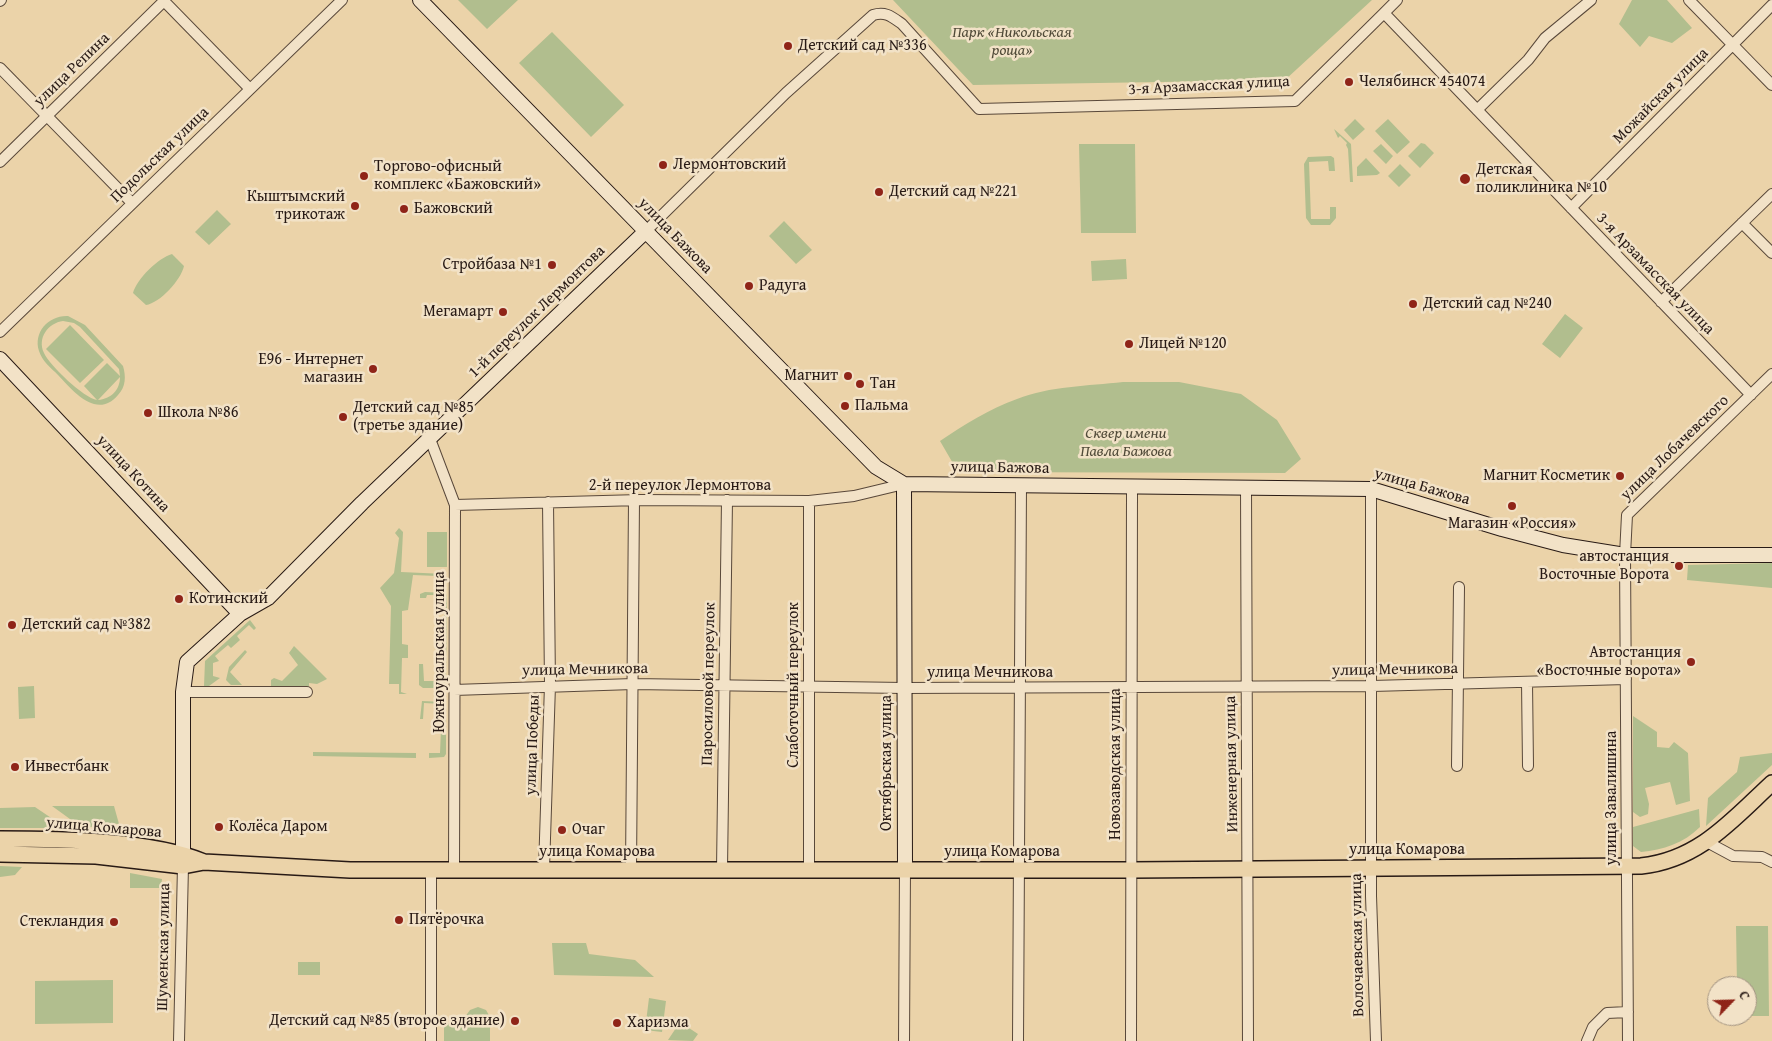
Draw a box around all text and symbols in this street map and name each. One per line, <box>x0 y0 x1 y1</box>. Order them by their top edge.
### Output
park label: Парк «Никольская роща» <box>952 23 1072 61</box>
street label: улица Репина <box>30 29 114 111</box>
place label: Детский сад №336 <box>798 36 927 56</box>
marker: Детский сад №336 <box>782 40 794 52</box>
street label: Можайская улица <box>1609 44 1713 148</box>
street label: 3-я Арзамасская улица <box>1128 72 1290 100</box>
place label: Челябинск 454074 <box>1359 72 1485 92</box>
marker: Челябинск 454074 <box>1343 76 1355 88</box>
street label: Подольская улица <box>107 103 213 207</box>
place label: Лермонтовский <box>673 155 786 175</box>
place label: Торгово-офисный комплекс «Бажовский» <box>374 157 541 195</box>
marker: Лермонтовский <box>657 159 669 171</box>
place label: Детская поликлиника №10 <box>1476 160 1607 198</box>
marker: Торгово-офисный комплекс «Бажовский» <box>358 170 370 182</box>
marker: Детская поликлиника №10 <box>1458 172 1472 186</box>
place label: Детский сад №221 <box>889 182 1018 202</box>
marker: Детский сад №221 <box>873 186 885 198</box>
place label: Кыштымский трикотаж <box>247 187 345 225</box>
street label: улица Бажова <box>634 194 716 278</box>
place label: Бажовский <box>414 199 493 219</box>
marker: Кыштымский трикотаж <box>349 200 361 212</box>
marker: Бажовский <box>398 203 410 215</box>
street label: 3-я Арзамасская улица <box>1592 209 1718 339</box>
street label: 1-й переулок Лермонтова <box>465 242 609 382</box>
place label: Стройбаза №1 <box>443 255 542 275</box>
marker: Стройбаза №1 <box>546 259 558 271</box>
place label: Радуга <box>759 276 806 296</box>
marker: Радуга <box>743 280 755 292</box>
place label: Детский сад №240 <box>1423 294 1552 314</box>
marker: Детский сад №240 <box>1407 298 1419 310</box>
place label: Мегамарт <box>423 302 493 322</box>
marker: Мегамарт <box>497 306 509 318</box>
place label: Лицей №120 <box>1139 334 1227 354</box>
marker: Лицей №120 <box>1123 338 1135 350</box>
place label: Е96 - Интернет магазин <box>259 350 363 388</box>
marker: Е96 - Интернет магазин <box>367 363 379 375</box>
place label: Магнит <box>785 366 838 386</box>
marker: Магнит <box>842 370 854 382</box>
place label: Тан <box>870 374 896 394</box>
marker: Тан <box>854 378 866 390</box>
street label: улица Лобачевского <box>1617 391 1733 505</box>
place label: Пальма <box>855 396 908 416</box>
place label: Детский сад №85 (третье здание) <box>353 398 474 436</box>
marker: Пальма <box>839 400 851 412</box>
place label: Школа №86 <box>158 403 238 423</box>
marker: Школа №86 <box>142 407 154 419</box>
marker: Детский сад №85 (третье здание) <box>337 411 349 423</box>
park label: Сквер имени Павла Бажова <box>1080 424 1172 462</box>
street label: улица Котина <box>92 431 174 517</box>
street label: улица Бажова <box>950 458 1050 478</box>
street label: улица Бажова <box>1372 464 1472 510</box>
place label: Магнит Косметик <box>1483 466 1610 486</box>
marker: Магнит Косметик <box>1614 470 1626 482</box>
street label: 2-й переулок Лермонтова <box>589 476 771 496</box>
marker: Магазин «Россия» <box>1506 500 1518 512</box>
place label: Магазин «Россия» <box>1448 514 1576 534</box>
place label: автостанция Восточные Ворота <box>1539 547 1669 585</box>
marker: автостанция Восточные Ворота <box>1673 560 1685 572</box>
street label: Южноуральская улица <box>430 571 450 733</box>
place label: Котинский <box>189 589 268 609</box>
marker: Котинский <box>173 593 185 605</box>
street label: Паросиловой переулок <box>698 602 720 766</box>
street label: Слаботочный переулок <box>784 602 804 768</box>
place label: Детский сад №382 <box>22 615 151 635</box>
marker: Детский сад №382 <box>6 619 18 631</box>
place label: Автостанция «Восточные ворота» <box>1537 643 1681 681</box>
marker: Автостанция «Восточные ворота» <box>1685 656 1697 668</box>
street label: улица Мечникова <box>522 659 648 681</box>
street label: улица Мечникова <box>1332 659 1458 681</box>
street label: улица Мечникова <box>927 663 1053 683</box>
street label: Новозаводская улица <box>1106 688 1126 840</box>
street label: улица Победы <box>522 694 544 796</box>
street label: Октябрьская улица <box>877 695 897 831</box>
street label: Инженерная улица <box>1221 696 1243 832</box>
street label: улица Завалишина <box>1602 731 1622 865</box>
place label: Инвестбанк <box>25 757 109 777</box>
marker: Инвестбанк <box>9 761 21 773</box>
street label: улица Комарова <box>45 813 163 843</box>
place label: Колёса Даром <box>229 817 328 837</box>
place label: Очаг <box>572 820 605 840</box>
marker: Колёса Даром <box>213 821 225 833</box>
marker: Очаг <box>556 824 568 836</box>
street label: улица Комарова <box>1349 840 1465 860</box>
street label: улица Комарова <box>539 842 655 862</box>
street label: улица Комарова <box>944 842 1060 862</box>
street label: Волочаевская улица <box>1347 873 1369 1017</box>
street label: Шуменская улица <box>153 883 175 1011</box>
place label: Пятёрочка <box>409 910 484 930</box>
place label: Стекландия <box>20 912 104 932</box>
marker: Пятёрочка <box>393 914 405 926</box>
marker: Стекландия <box>108 916 120 928</box>
north arrow <box>1707 976 1757 1026</box>
text: С <box>1734 988 1756 1003</box>
place label: Детский сад №85 (второе здание) <box>269 1011 505 1031</box>
place label: Харизма <box>627 1013 689 1033</box>
marker: Детский сад №85 (второе здание) <box>509 1015 521 1027</box>
marker: Харизма <box>611 1017 623 1029</box>

